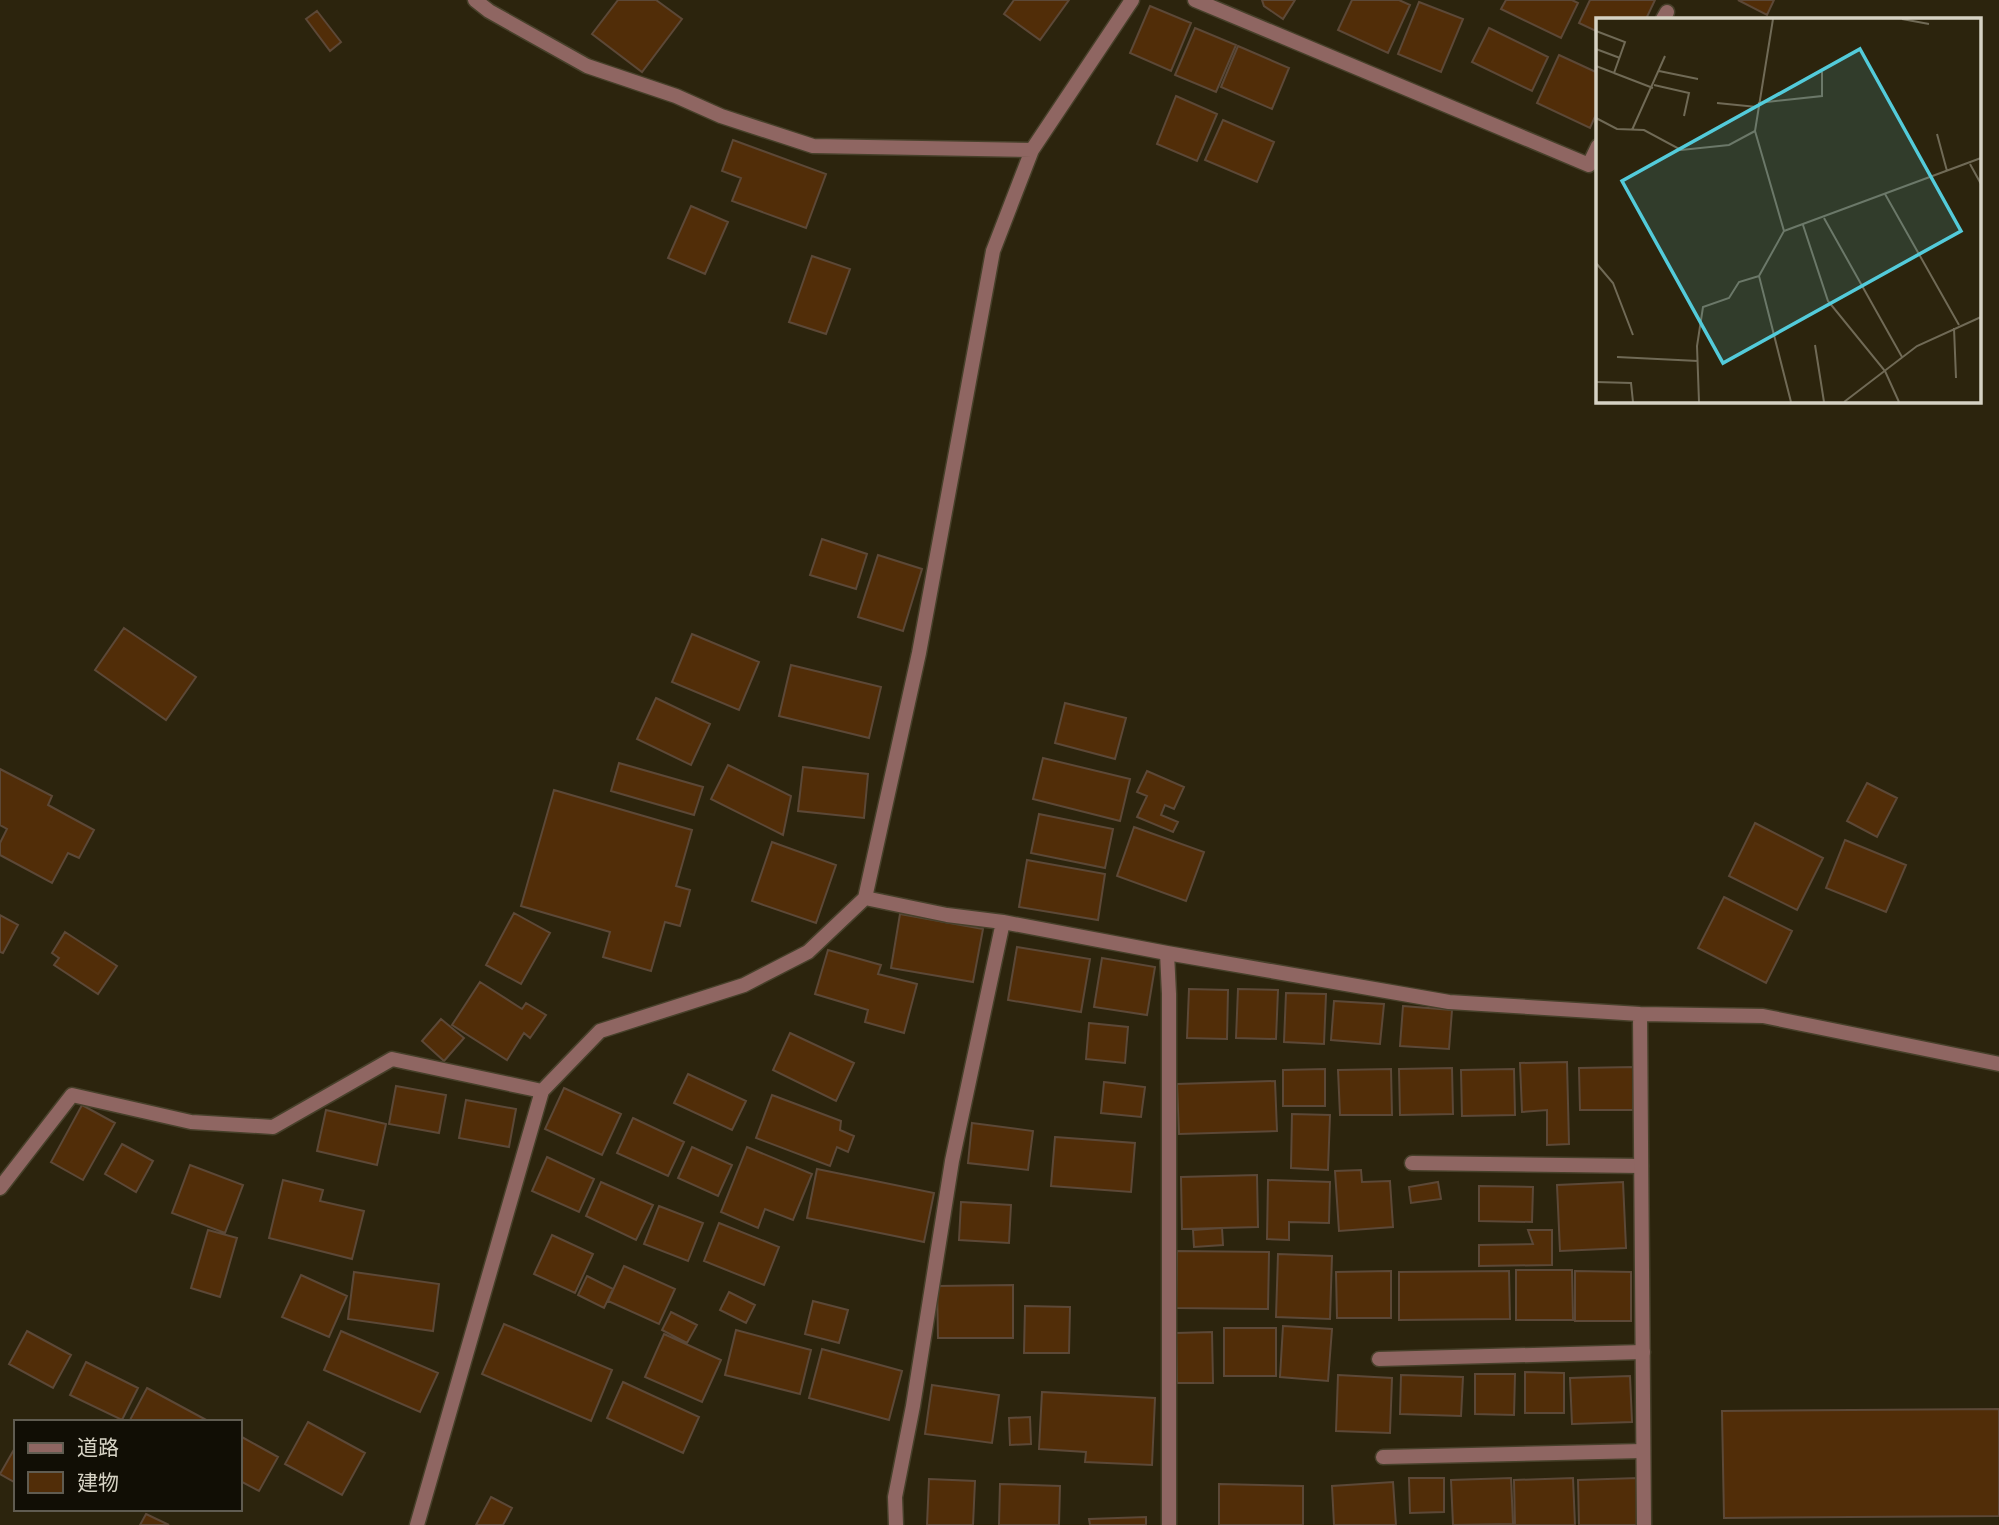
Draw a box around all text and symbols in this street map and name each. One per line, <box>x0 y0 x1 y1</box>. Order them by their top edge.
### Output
inset map <box>1596 18 1982 402</box>
legend <box>14 1420 242 1511</box>
text: 道路 <box>77 1435 119 1459</box>
text: 建物 <box>77 1470 119 1494</box>

